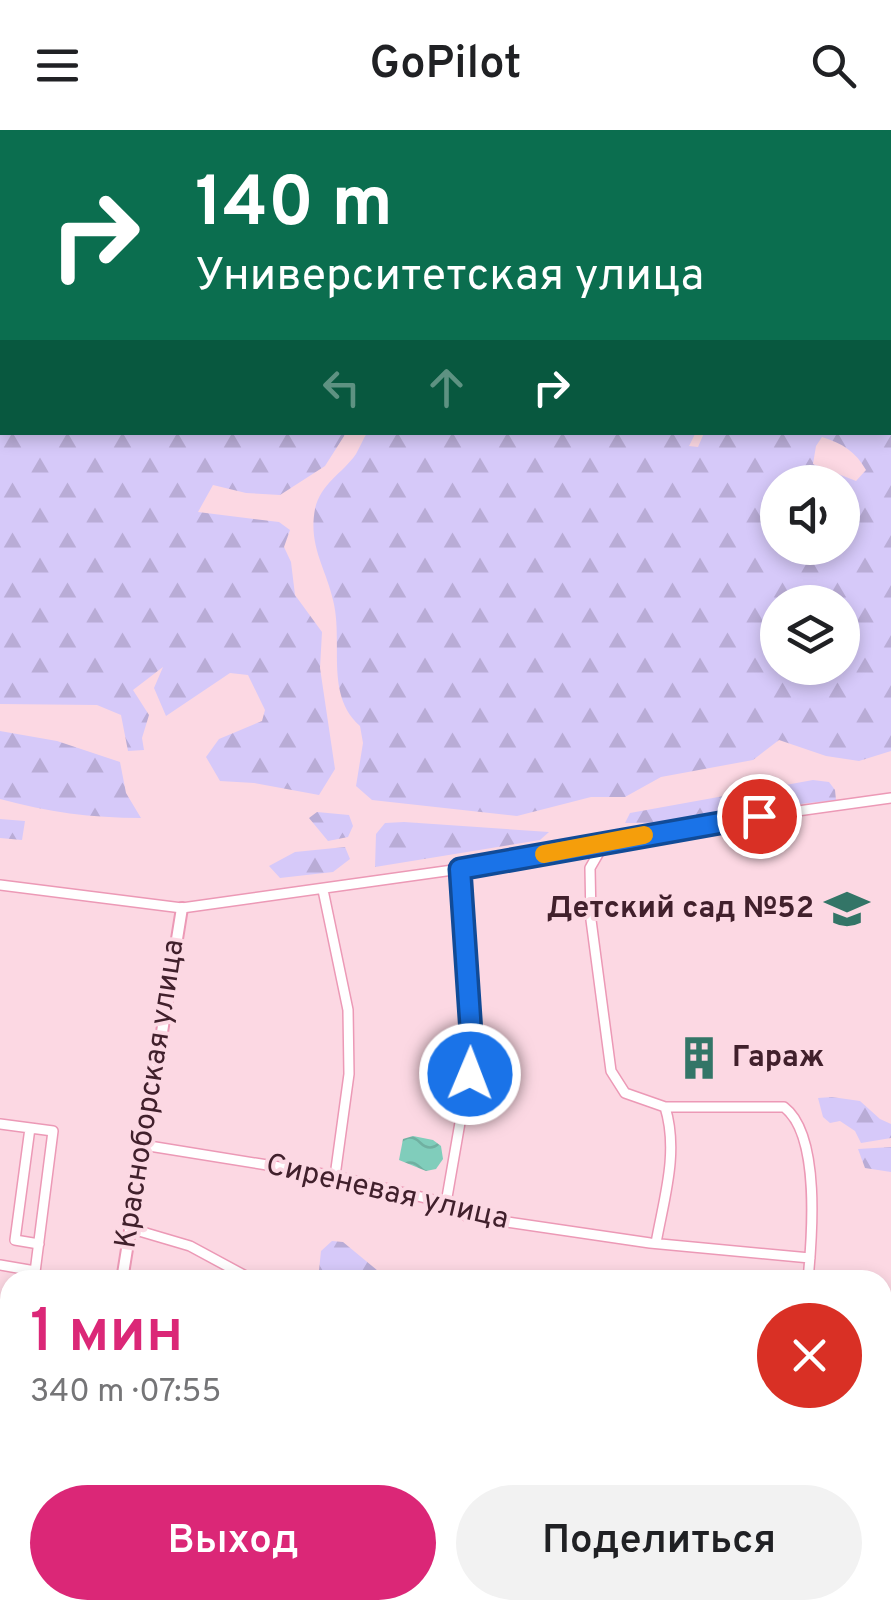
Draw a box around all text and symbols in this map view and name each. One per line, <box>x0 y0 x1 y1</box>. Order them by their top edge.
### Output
text: GoPilot <box>369 37 522 94</box>
icon: menu <box>30 38 85 93</box>
icon: search <box>806 38 861 93</box>
text: 140 m <box>195 162 393 251</box>
icon: right <box>30 170 160 300</box>
text: Университетская улица <box>195 249 704 306</box>
icon: left <box>314 360 369 415</box>
icon: ahead <box>419 360 474 415</box>
icon: right <box>524 360 579 415</box>
map controls <box>760 465 860 685</box>
button: sound <box>760 465 860 565</box>
button: layers <box>760 585 860 685</box>
pin <box>717 774 802 859</box>
icon: arrive <box>732 789 787 844</box>
school or university icon: Детский сад №52 <box>823 885 871 933</box>
place label: Детский сад №52 <box>547 891 814 928</box>
street label: Красноборская улица <box>108 937 194 1251</box>
position arrow <box>418 1022 522 1126</box>
building icon: Гараж <box>675 1034 723 1082</box>
place label: Гараж <box>732 1040 825 1077</box>
street label: Сиреневая улица <box>262 1147 512 1239</box>
text: 1 мин <box>30 1297 183 1373</box>
button: close <box>757 1303 862 1408</box>
text: 340 m · 07:55 <box>30 1373 221 1413</box>
button: Выход <box>30 1485 436 1600</box>
button: Поделиться <box>456 1485 862 1600</box>

